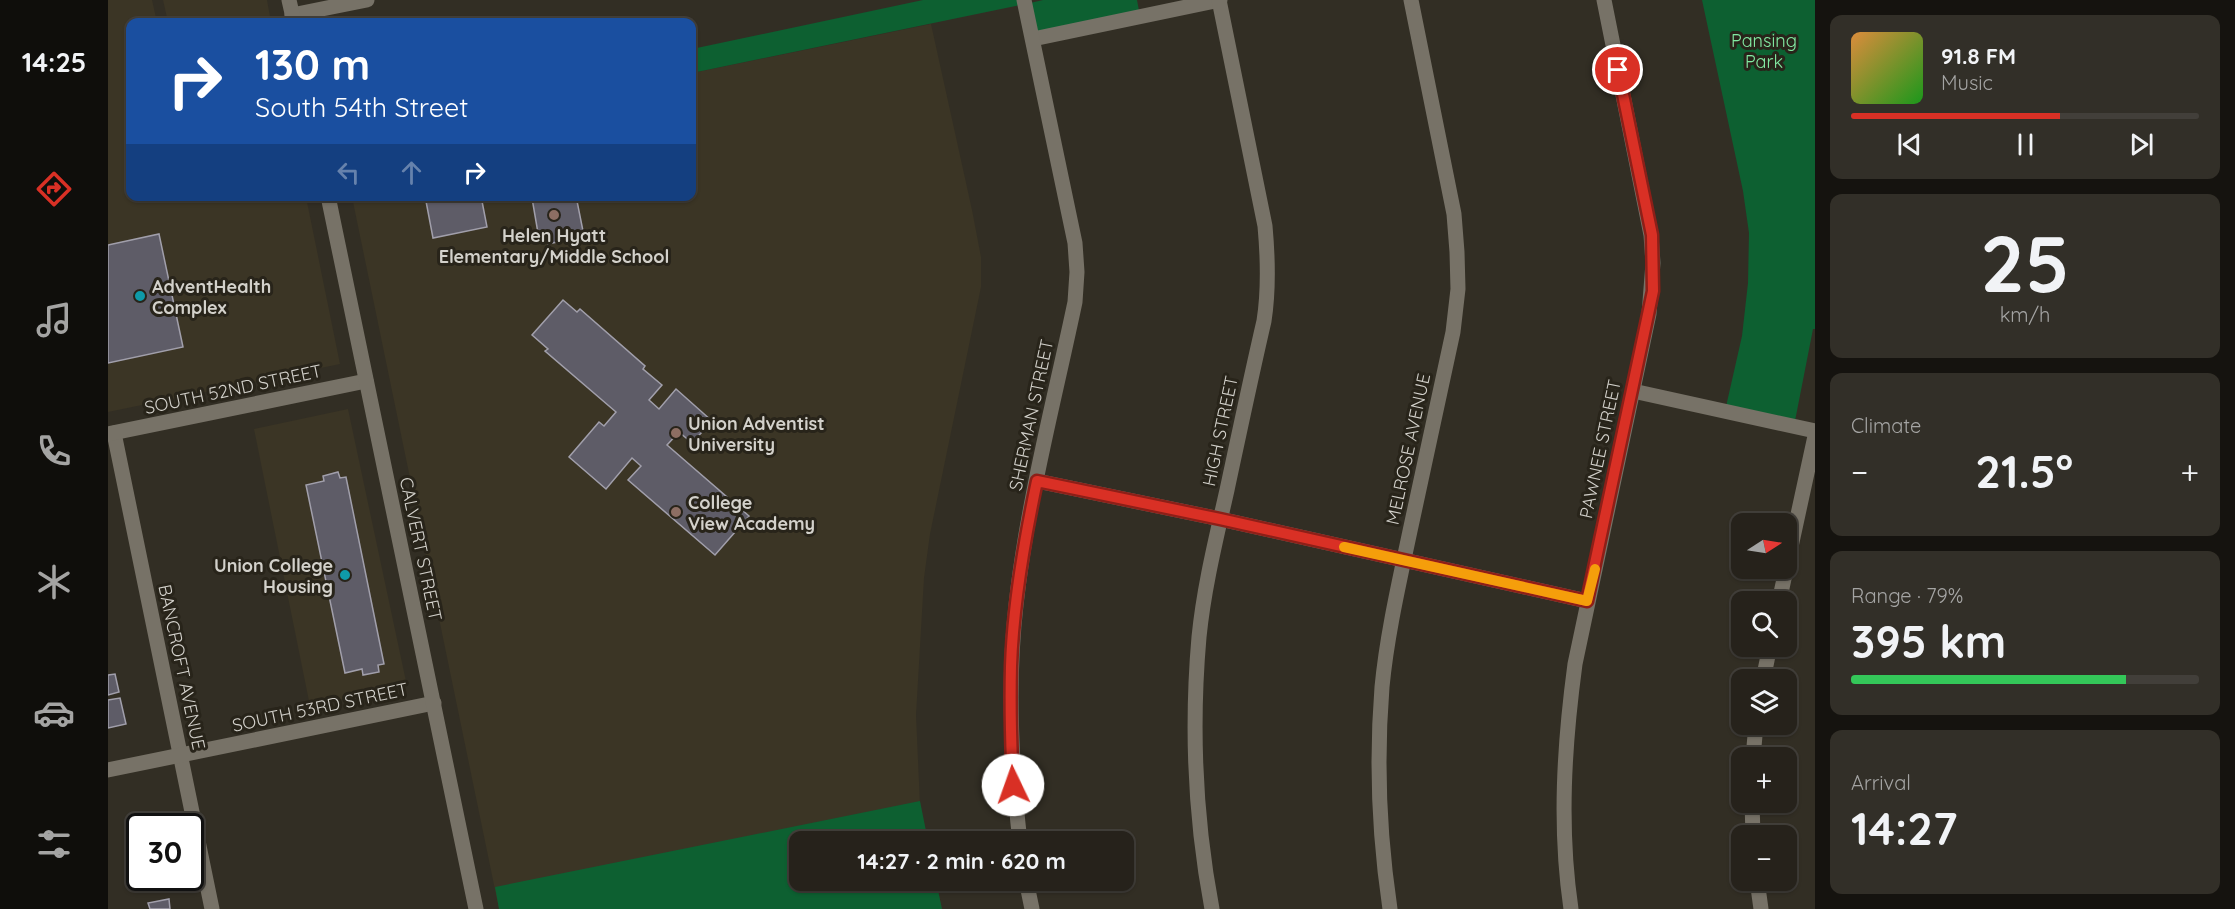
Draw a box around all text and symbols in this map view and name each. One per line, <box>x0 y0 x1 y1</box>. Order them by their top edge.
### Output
park label: Pansing Park <box>1731 29 1797 73</box>
text: 130 m <box>255 38 370 91</box>
icon: right <box>156 42 234 120</box>
text: 91.8 FM <box>1941 42 2016 70</box>
pin <box>1592 44 1643 95</box>
text: 14:25 <box>22 45 86 79</box>
icon: arrive <box>1601 53 1634 86</box>
text: Music <box>1941 70 1993 95</box>
text: South 54th Street <box>255 90 468 124</box>
icon: previous <box>1893 128 1926 161</box>
icon: pause <box>2009 128 2042 161</box>
icon: next <box>2125 128 2158 161</box>
icon: left <box>332 156 365 189</box>
icon: ahead <box>395 156 428 189</box>
icon: right <box>458 156 491 189</box>
icon: directions <box>33 168 75 210</box>
marker: Helen Hyatt Elementary/Middle School <box>547 208 561 222</box>
text: 25 <box>1980 214 2070 312</box>
place label: Helen Hyatt Elementary/Middle School <box>439 224 669 268</box>
place label: AdventHealth Complex <box>152 275 271 319</box>
marker: AdventHealth Complex <box>133 289 147 303</box>
icon: music <box>33 299 75 341</box>
text: km/h <box>2000 302 2050 327</box>
street label: SHERMAN STREET <box>1004 337 1058 493</box>
street label: SOUTH 52ND STREET <box>142 359 324 419</box>
street label: MELROSE AVENUE <box>1381 371 1435 527</box>
street label: HIGH STREET <box>1197 374 1243 488</box>
street label: PAWNEE STREET <box>1574 377 1626 521</box>
place label: Union Adventist University <box>688 412 825 456</box>
text: Climate <box>1851 413 1921 438</box>
marker: Union Adventist University <box>669 426 683 440</box>
icon: phone <box>33 430 75 472</box>
text: 21.5° <box>1975 443 2073 499</box>
text: − <box>1851 451 1868 492</box>
text: + <box>2180 451 2199 492</box>
street label: CALVERT STREET <box>395 475 447 623</box>
place label: College View Academy <box>688 491 815 535</box>
marker: College View Academy <box>669 505 683 519</box>
north arrow <box>1731 513 1797 579</box>
map controls <box>1731 513 1797 891</box>
place label: Union College Housing <box>214 554 333 598</box>
icon: climate <box>33 561 75 603</box>
marker: Union College Housing <box>338 568 352 582</box>
street label: BANCROFT AVENUE <box>153 582 211 752</box>
text: Range · 79% <box>1851 583 1963 608</box>
button: search <box>1731 591 1797 657</box>
text: 395 km <box>1851 613 2006 669</box>
button: layers <box>1731 669 1797 735</box>
street label: SOUTH 53RD STREET <box>230 677 410 737</box>
icon: car <box>33 692 75 734</box>
button: + <box>1731 747 1797 813</box>
position arrow <box>981 753 1045 817</box>
text: Arrival <box>1851 770 1911 795</box>
text: 14:27 <box>1851 800 1958 856</box>
speed limit sign: 30 <box>126 813 204 891</box>
icon: filters <box>33 823 75 865</box>
button: − <box>1731 825 1797 891</box>
text: 14:27 · 2 min · 620 m <box>857 847 1066 875</box>

